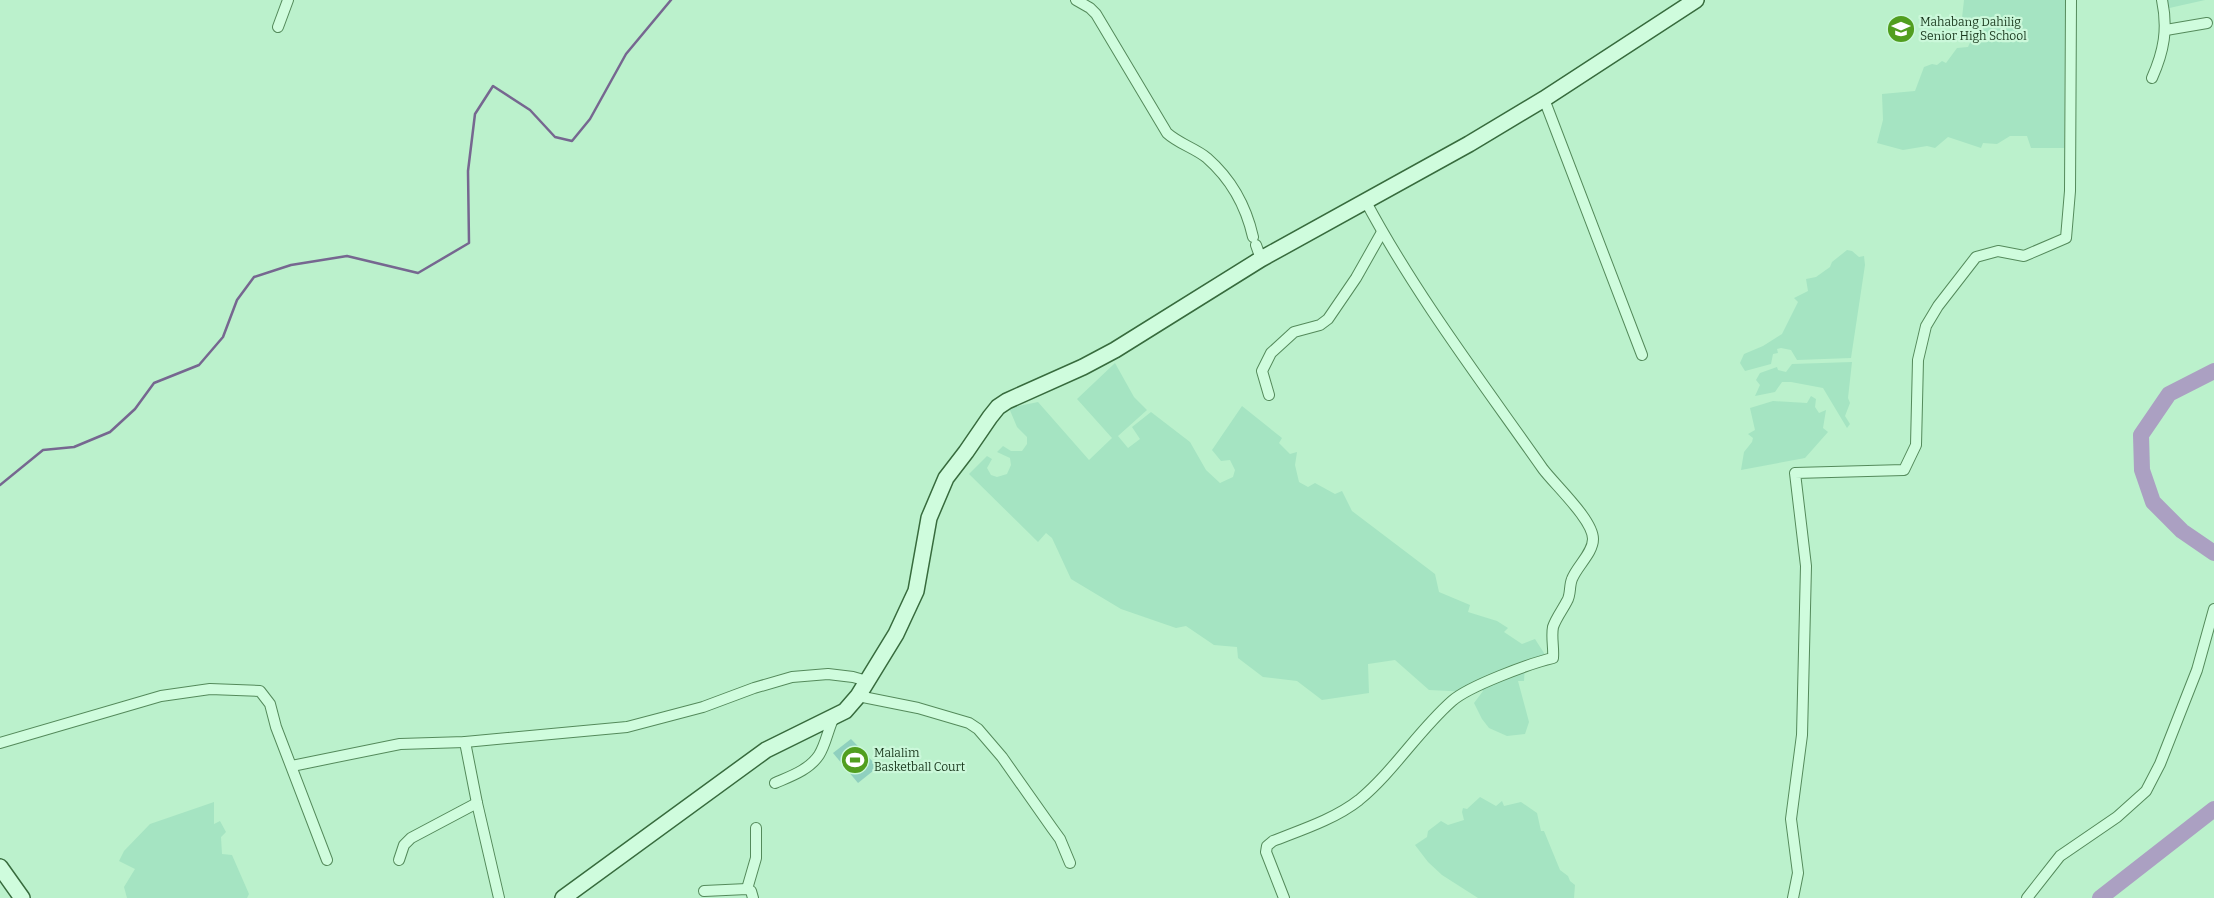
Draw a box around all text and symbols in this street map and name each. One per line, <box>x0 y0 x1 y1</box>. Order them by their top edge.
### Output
school or university icon: Mahabang Dahilig Senior High School <box>1886 14 1916 44</box>
place label: Mahabang Dahilig Senior High School <box>1920 15 2027 43</box>
sports icon: Malalim Basketball Court <box>840 745 870 775</box>
place label: Malalim Basketball Court <box>874 746 966 774</box>

